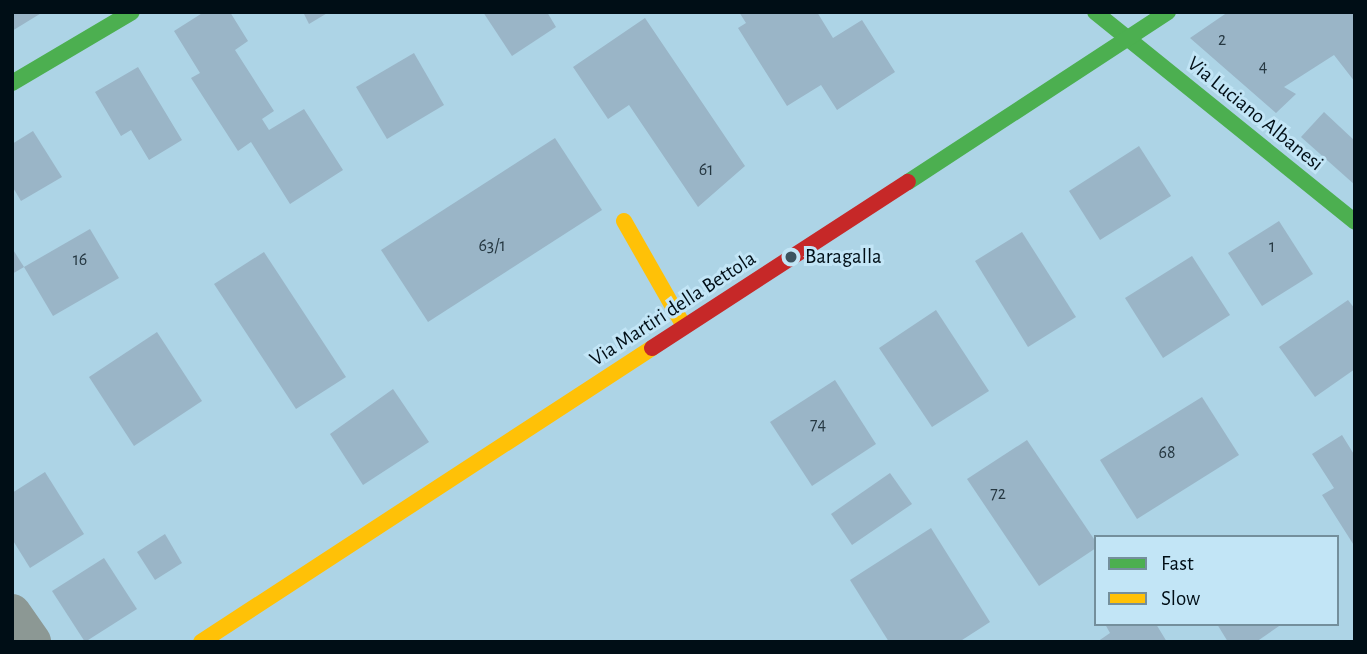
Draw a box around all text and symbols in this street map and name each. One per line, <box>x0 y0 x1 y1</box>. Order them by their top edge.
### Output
house number: 2 <box>1218 29 1226 51</box>
street label: Via Luciano Albanesi <box>1182 51 1328 177</box>
house number: 4 <box>1259 56 1267 78</box>
house number: 61 <box>699 159 713 181</box>
house number: 63/1 <box>478 235 506 257</box>
house number: 1 <box>1269 236 1275 258</box>
place label: Baragalla <box>805 244 882 270</box>
street label: Via Martiri della Bettola <box>585 246 761 372</box>
house number: 16 <box>73 249 87 271</box>
marker: Baragalla <box>783 249 799 265</box>
house number: 74 <box>810 414 826 436</box>
house number: 68 <box>1159 442 1175 464</box>
house number: 72 <box>990 483 1006 505</box>
legend <box>1094 535 1339 626</box>
text: Fast <box>1161 553 1194 574</box>
text: Slow <box>1161 588 1200 609</box>

